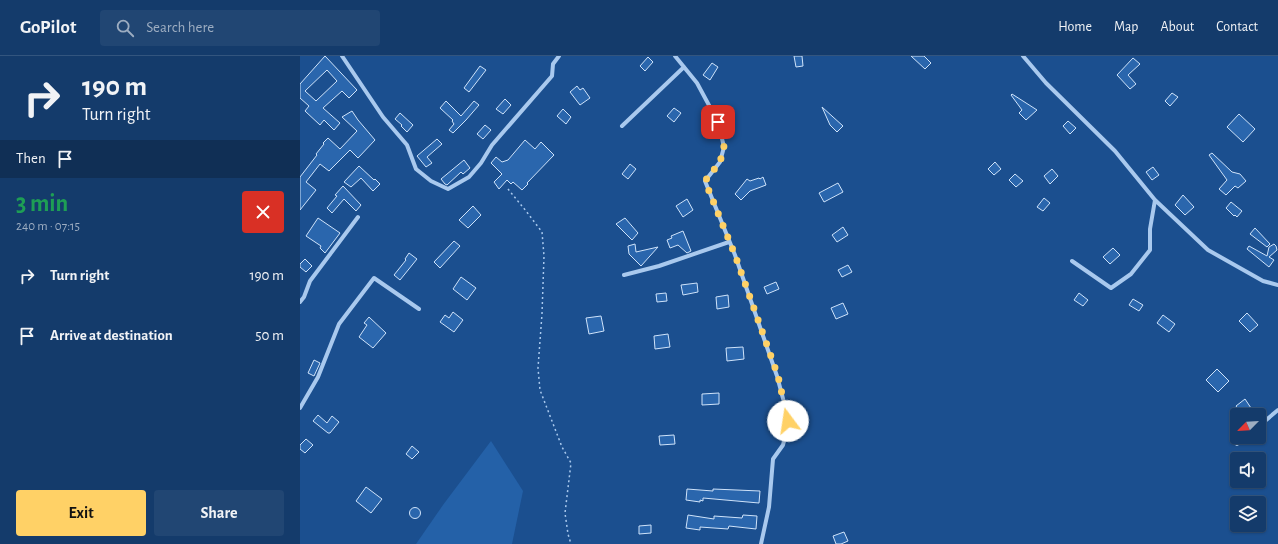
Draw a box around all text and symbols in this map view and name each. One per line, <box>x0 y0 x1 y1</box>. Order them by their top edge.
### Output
search box <box>100 10 380 46</box>
icon: search <box>114 17 136 39</box>
text: GoPilot <box>20 18 76 37</box>
text: Search here <box>146 20 214 35</box>
text: Home <box>1058 20 1092 34</box>
text: Map <box>1114 20 1138 34</box>
text: About <box>1160 20 1194 34</box>
text: Contact <box>1216 20 1258 34</box>
icon: right <box>16 72 68 124</box>
text: 190 m <box>82 73 147 101</box>
pin <box>701 105 735 139</box>
text: Turn right <box>82 106 151 124</box>
icon: arrive <box>707 111 729 133</box>
icon: arrive <box>54 148 76 170</box>
text: Then <box>16 151 46 166</box>
button: close <box>242 191 284 233</box>
text: 3 min <box>16 192 68 216</box>
text: 240 m · 07:15 <box>16 220 80 233</box>
icon: right <box>16 265 38 287</box>
text: Turn right <box>50 268 109 283</box>
text: 190 m <box>249 268 284 283</box>
icon: arrive <box>16 325 38 347</box>
text: Arrive at destination <box>50 328 173 343</box>
text: 50 m <box>255 328 284 343</box>
position arrow <box>767 400 809 442</box>
north arrow <box>1230 408 1266 444</box>
map controls <box>1230 408 1266 532</box>
button: sound <box>1230 452 1266 488</box>
button: Exit <box>16 490 146 536</box>
button: Share <box>154 490 284 536</box>
button: layers <box>1230 496 1266 532</box>

